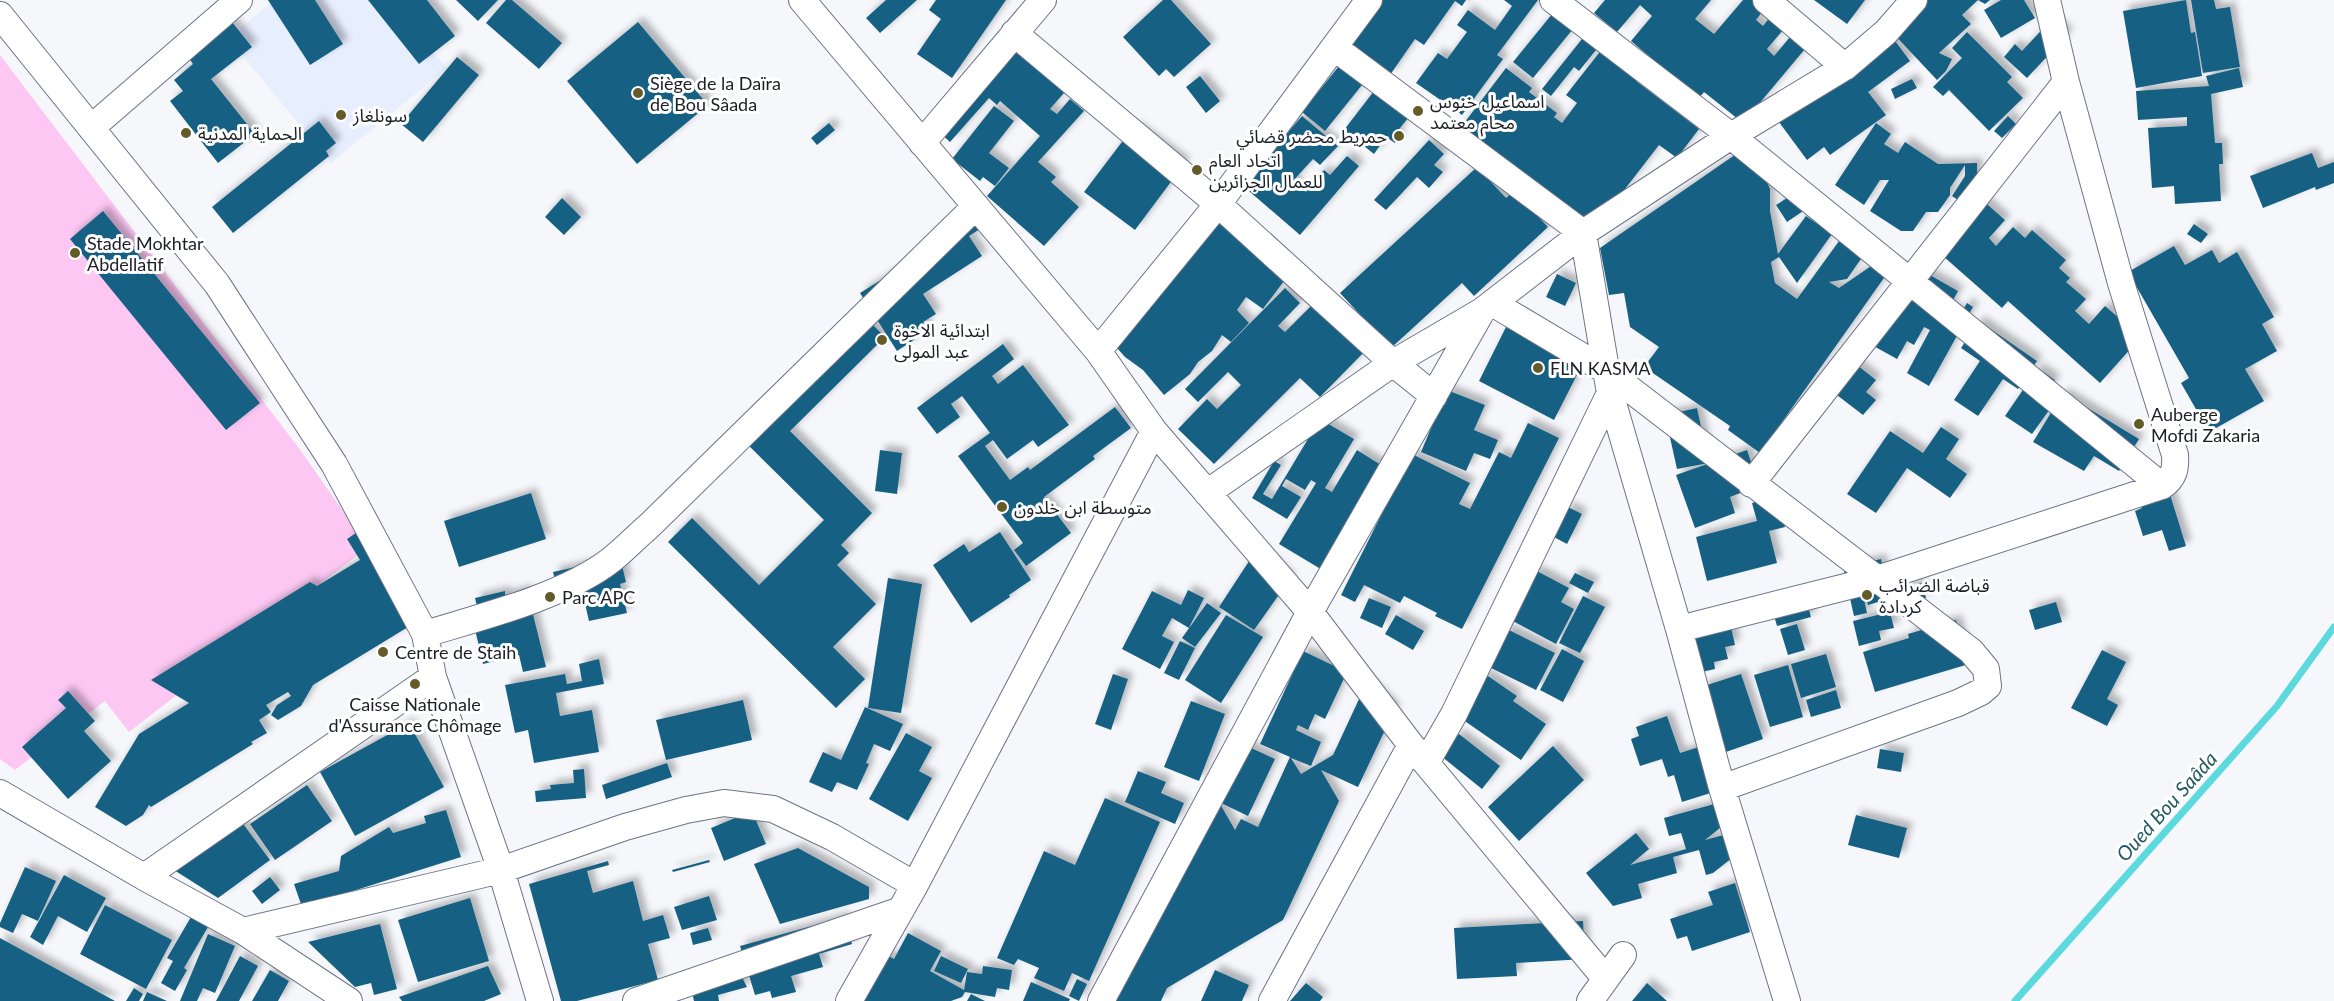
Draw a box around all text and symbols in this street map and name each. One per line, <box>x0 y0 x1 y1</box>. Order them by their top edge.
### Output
place label: Siège de la Daïra de Bou Sâada <box>650 72 781 115</box>
marker: Siège de la Daïra de Bou Sâada <box>631 86 645 100</box>
place label: اسماعيل خنوس محام معتمد <box>1430 90 1545 137</box>
place label: سونلغاز <box>352 104 407 127</box>
marker: اسماعيل خنوس محام معتمد <box>1411 104 1425 118</box>
marker: سونلغاز <box>334 108 348 122</box>
place label: الحماية المدنية <box>198 122 302 144</box>
place label: حمريط محضر قضائي <box>1236 125 1387 150</box>
marker: الحماية المدنية <box>179 126 193 140</box>
marker: حمريط محضر قضائي <box>1392 129 1406 143</box>
place label: اتحاد العام للعمال الجزائرين <box>1209 149 1323 193</box>
marker: اتحاد العام للعمال الجزائرين <box>1190 163 1204 177</box>
place label: Stade Mokhtar Abdellatif <box>87 232 204 275</box>
marker: Stade Mokhtar Abdellatif <box>68 246 82 260</box>
place label: ابتدائية الاخوة عبد المولى <box>894 319 990 363</box>
marker: ابتدائية الاخوة عبد المولى <box>875 333 889 347</box>
place label: FLN KASMA <box>1550 357 1651 379</box>
marker: FLN KASMA <box>1531 361 1545 375</box>
place label: Auberge Mofdi Zakaria <box>2151 403 2260 446</box>
marker: Auberge Mofdi Zakaria <box>2132 417 2146 431</box>
place label: متوسطة ابن خلدون <box>1014 496 1152 519</box>
marker: متوسطة ابن خلدون <box>995 500 1009 514</box>
place label: قباضة الضرائب كردادة <box>1879 574 1990 618</box>
place label: Parc APC <box>562 586 635 608</box>
marker: قباضة الضرائب كردادة <box>1860 588 1874 602</box>
marker: Parc APC <box>543 590 557 604</box>
place label: Centre de Staih <box>395 641 516 663</box>
marker: Centre de Staih <box>376 645 390 659</box>
marker: Caisse Nationale d'Assurance Chômage <box>408 677 422 691</box>
place label: Caisse Nationale d'Assurance Chômage <box>328 693 502 736</box>
water label: Oued Bou Saâda <box>2111 746 2221 866</box>

